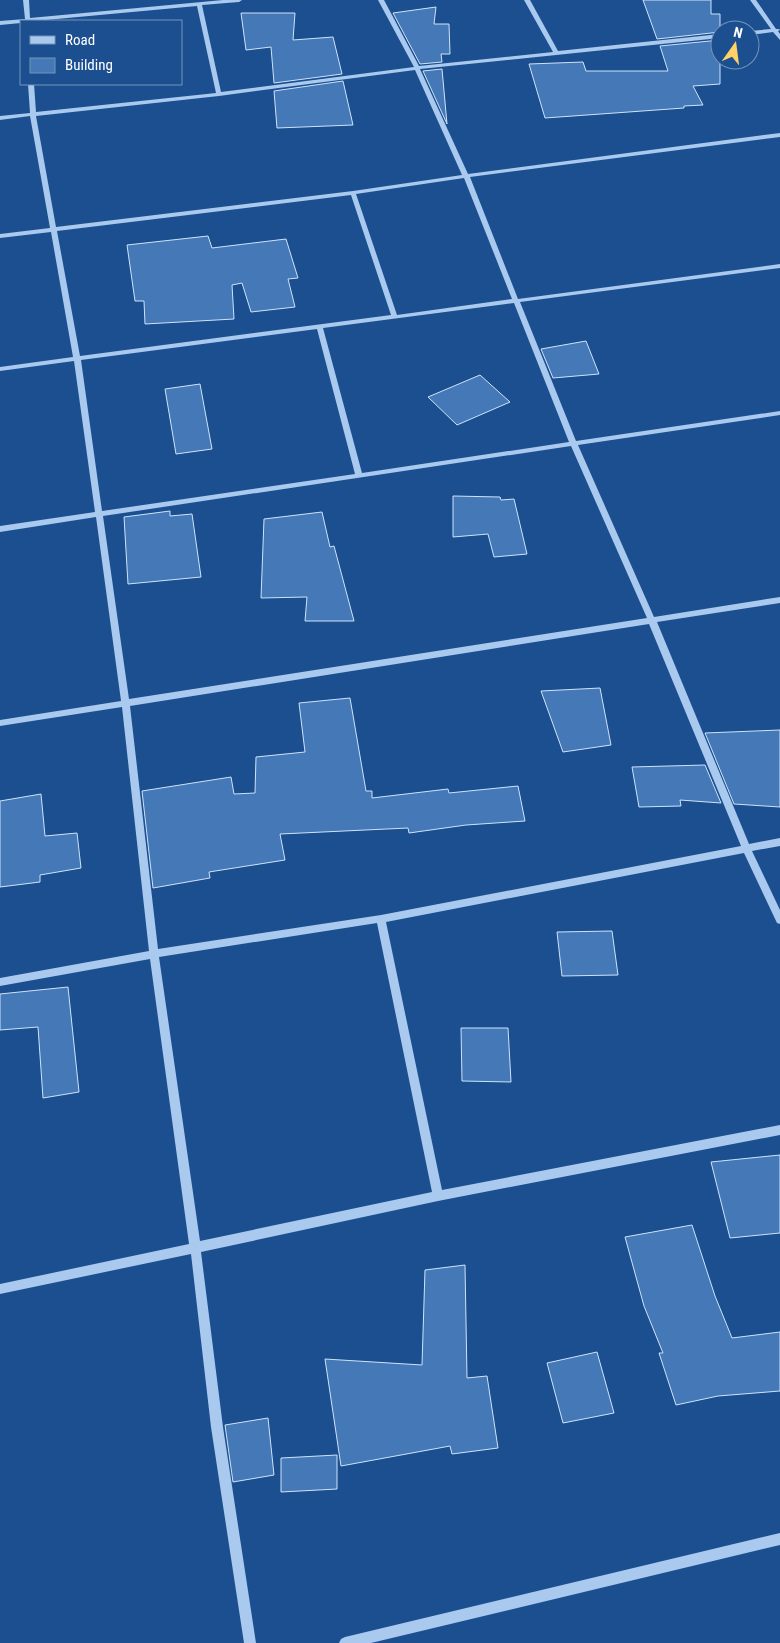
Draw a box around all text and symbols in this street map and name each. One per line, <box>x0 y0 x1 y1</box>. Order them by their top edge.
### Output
legend <box>20 20 182 85</box>
north arrow <box>710 20 760 70</box>
text: N <box>732 24 744 41</box>
text: Road <box>65 31 95 49</box>
text: Building <box>65 56 113 74</box>

